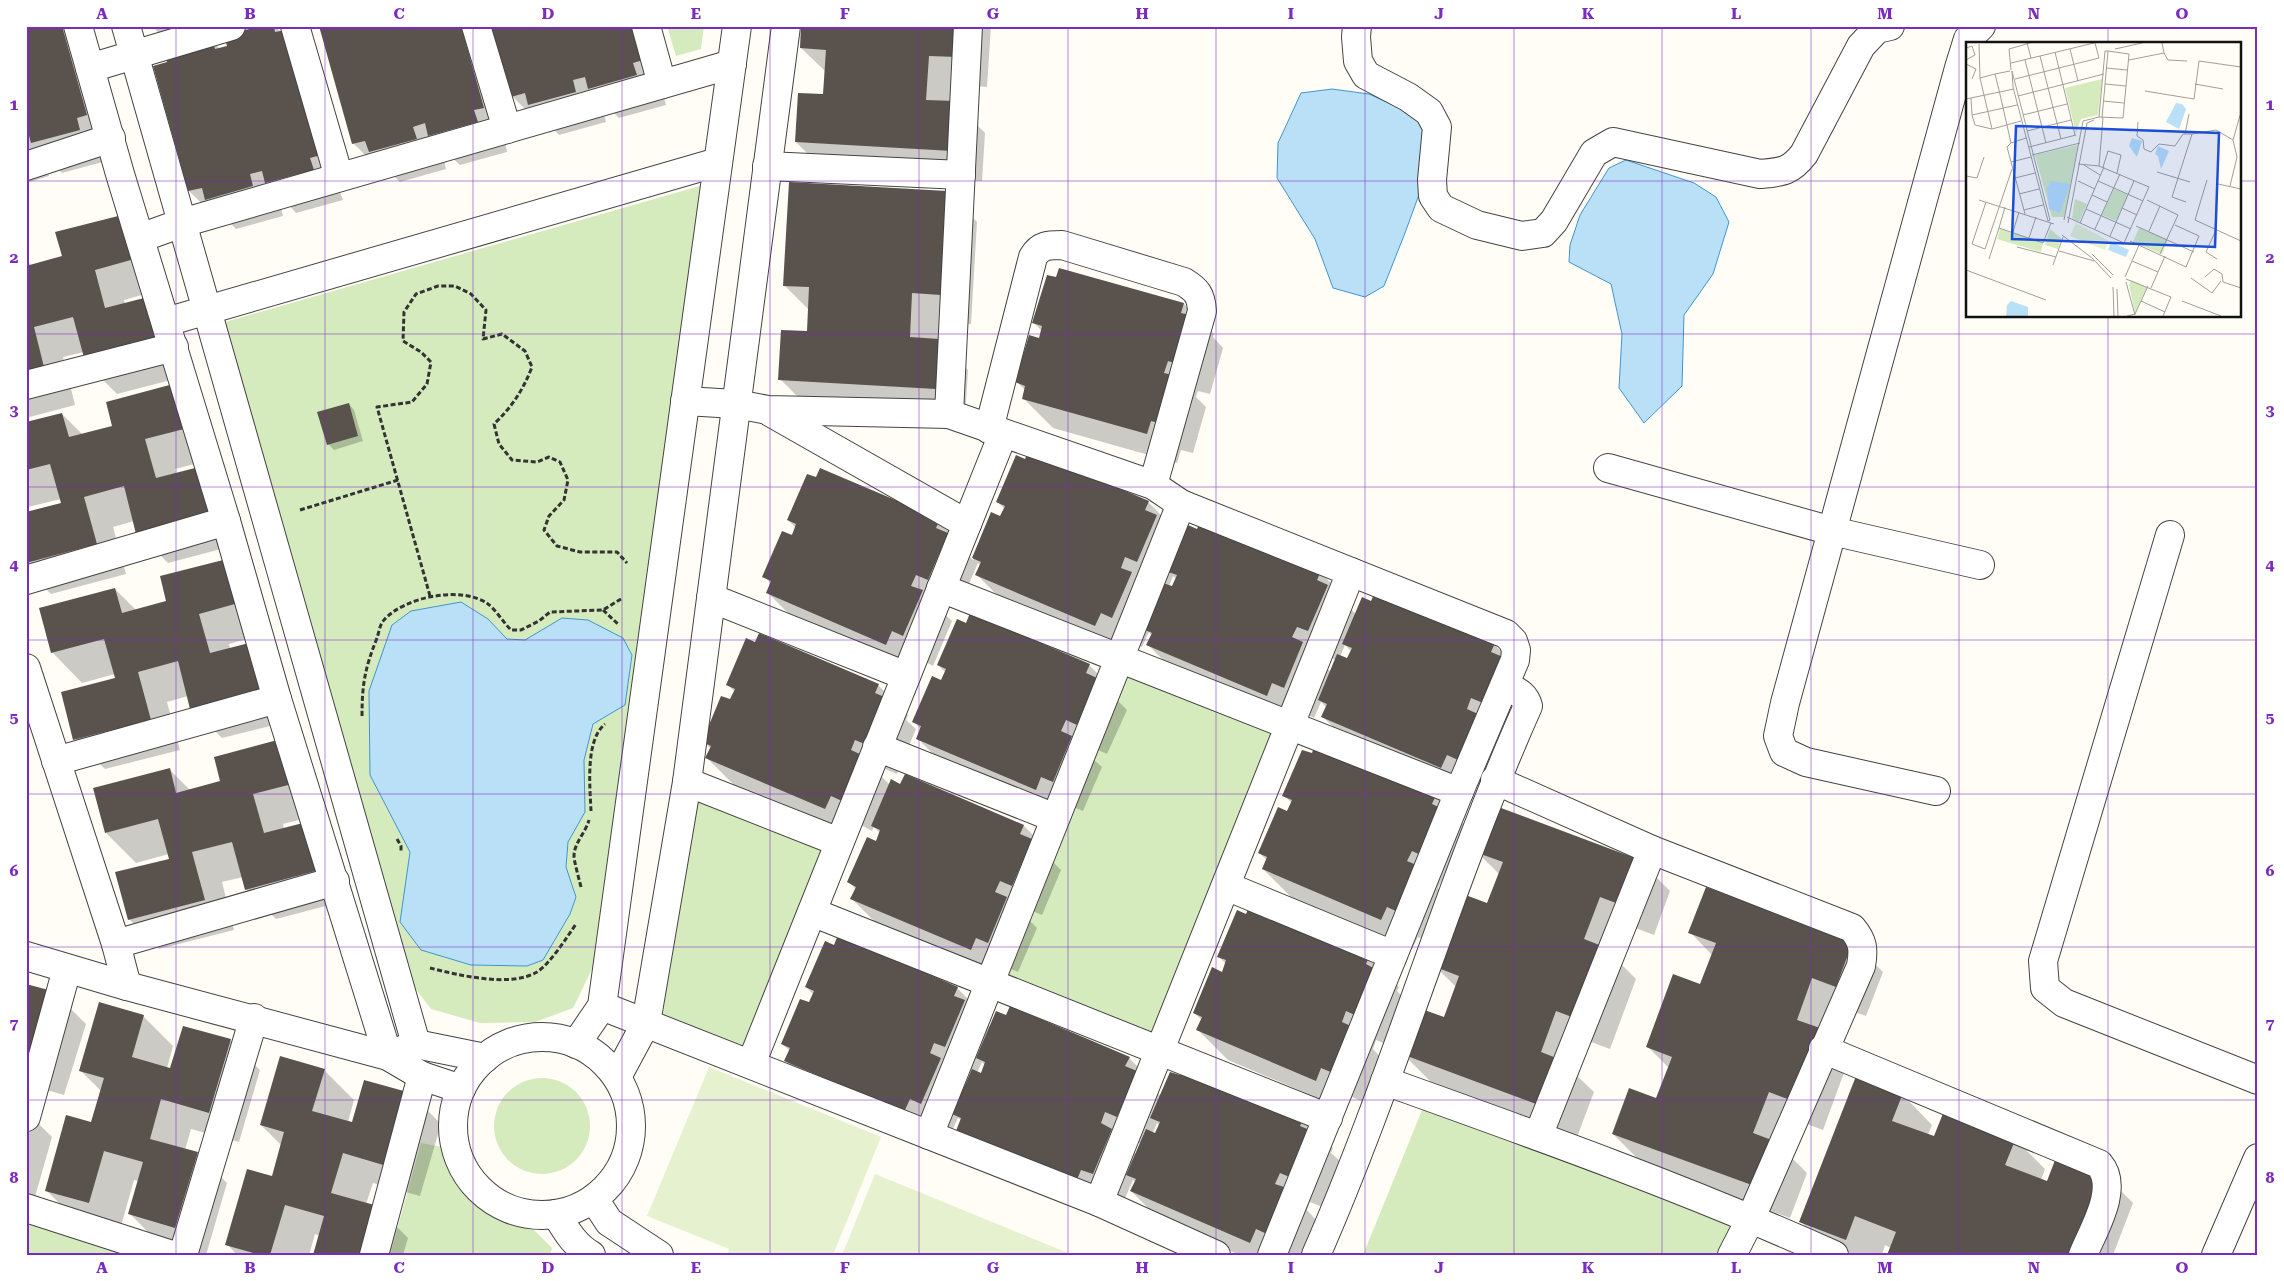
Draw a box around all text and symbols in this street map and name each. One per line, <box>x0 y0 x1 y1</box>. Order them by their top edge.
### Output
text: A <box>96 4 108 23</box>
text: B <box>244 4 256 23</box>
text: C <box>393 4 405 23</box>
text: D <box>542 4 555 23</box>
text: E <box>691 4 701 23</box>
text: F <box>840 4 850 23</box>
text: G <box>987 4 1000 23</box>
text: H <box>1135 4 1149 23</box>
text: I <box>1288 4 1294 23</box>
text: J <box>1434 4 1444 23</box>
text: K <box>1582 4 1595 23</box>
text: L <box>1731 4 1741 23</box>
text: M <box>1877 4 1893 23</box>
text: N <box>2028 4 2040 23</box>
text: O <box>2176 4 2189 23</box>
inset map <box>1966 42 2242 318</box>
text: 1 <box>10 95 19 114</box>
text: 1 <box>2266 95 2275 114</box>
text: 2 <box>10 248 19 267</box>
text: 2 <box>2266 248 2275 267</box>
text: 3 <box>10 401 19 420</box>
text: 3 <box>2266 401 2275 420</box>
text: 4 <box>10 555 19 574</box>
text: 4 <box>2266 555 2275 574</box>
text: 5 <box>10 708 19 727</box>
text: 5 <box>2266 708 2275 727</box>
text: 6 <box>10 861 19 880</box>
text: 6 <box>2266 861 2275 880</box>
text: 7 <box>10 1014 19 1033</box>
text: 7 <box>2266 1014 2275 1033</box>
text: 8 <box>10 1168 19 1187</box>
text: 8 <box>2266 1168 2275 1187</box>
text: A <box>96 1258 108 1277</box>
text: B <box>244 1258 256 1277</box>
text: C <box>393 1258 405 1277</box>
text: D <box>542 1258 555 1277</box>
text: E <box>691 1258 701 1277</box>
text: F <box>840 1258 850 1277</box>
text: G <box>987 1258 1000 1277</box>
text: H <box>1135 1258 1149 1277</box>
text: I <box>1288 1258 1294 1277</box>
text: J <box>1434 1258 1444 1277</box>
text: K <box>1582 1258 1595 1277</box>
text: L <box>1731 1258 1741 1277</box>
text: M <box>1877 1258 1893 1277</box>
text: N <box>2028 1258 2040 1277</box>
text: O <box>2176 1258 2189 1277</box>

